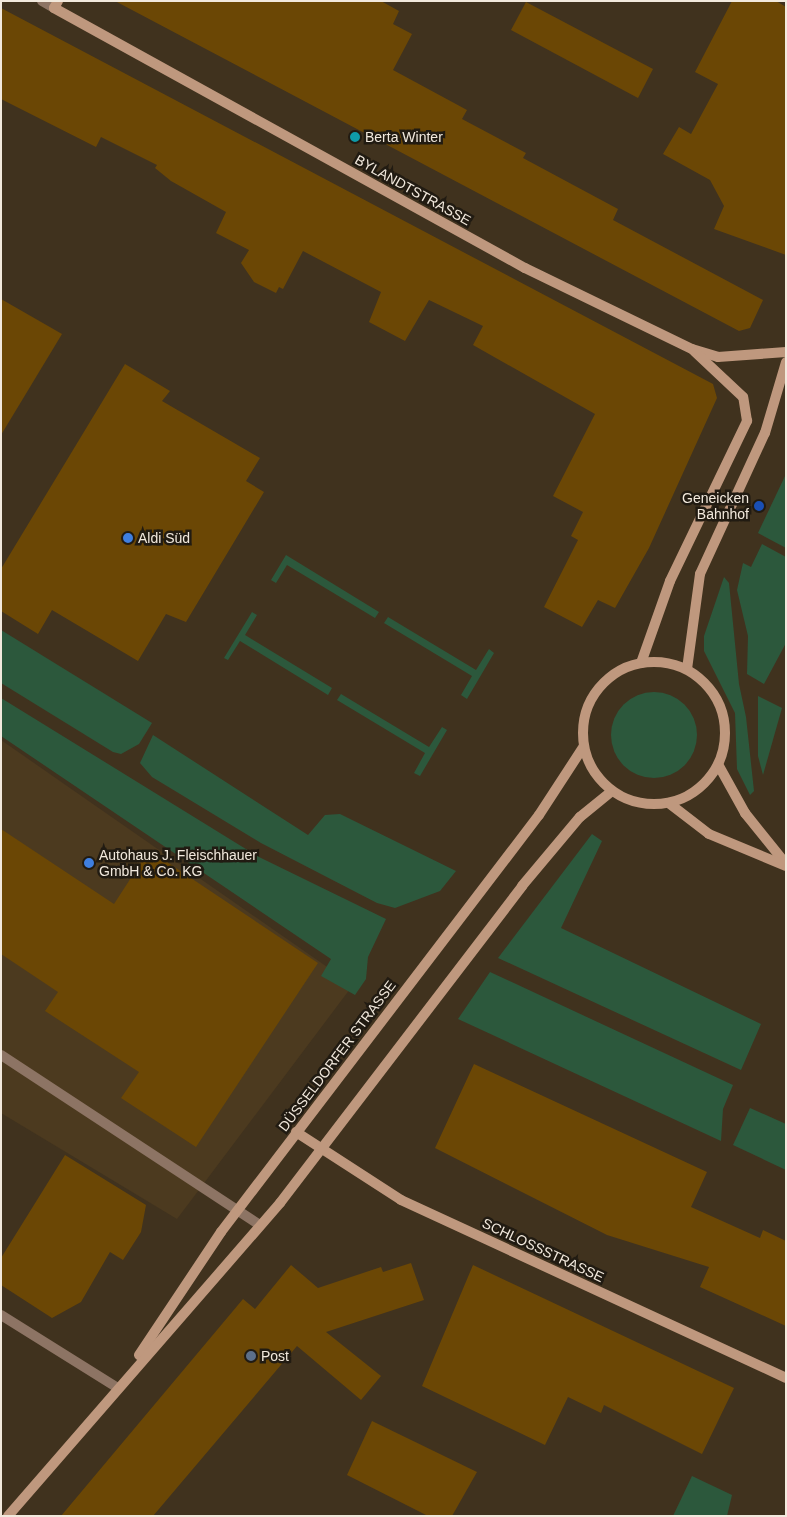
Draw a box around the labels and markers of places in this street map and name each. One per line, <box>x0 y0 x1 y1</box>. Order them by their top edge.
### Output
place label: Berta Winter <box>365 129 443 145</box>
marker: Berta Winter <box>349 131 361 143</box>
place label: Geneicken Bahnhof <box>682 490 749 522</box>
marker: Geneicken Bahnhof <box>753 500 765 512</box>
place label: Aldi Süd <box>138 530 190 546</box>
marker: Aldi Süd <box>122 532 134 544</box>
place label: Autohaus J. Fleischhauer GmbH & Co. KG <box>99 847 257 880</box>
marker: Autohaus J. Fleischhauer GmbH & Co. KG <box>83 857 95 869</box>
place label: Post <box>261 1348 289 1364</box>
marker: Post <box>245 1350 257 1362</box>

